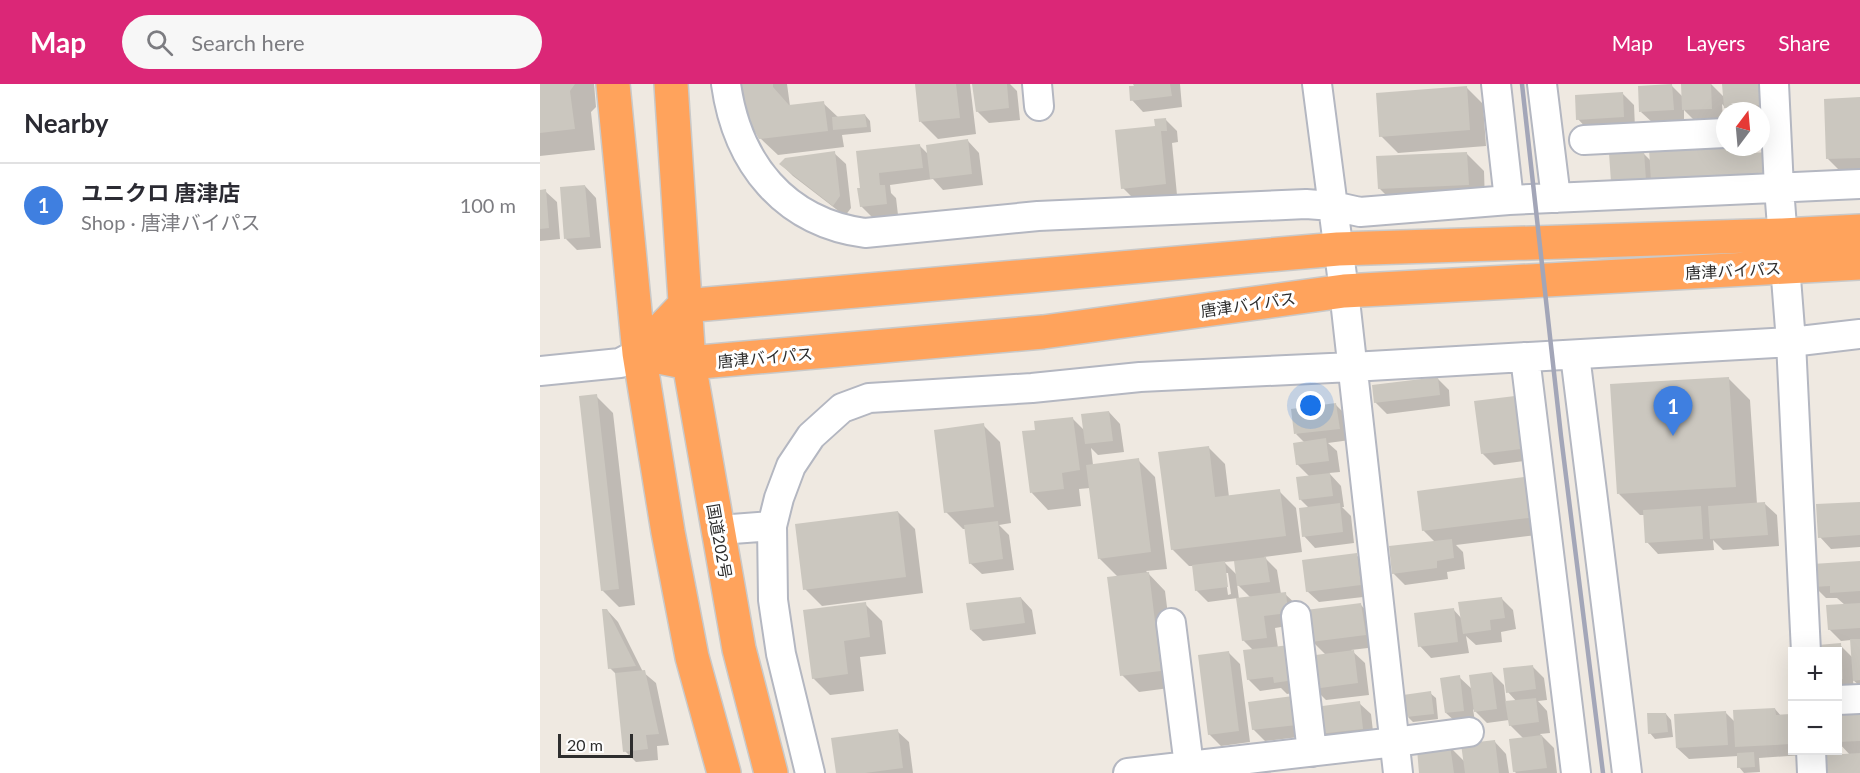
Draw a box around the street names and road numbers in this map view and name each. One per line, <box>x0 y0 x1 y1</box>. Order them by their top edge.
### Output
street label: 唐津バイパス <box>1685 258 1781 282</box>
street label: 唐津バイパス <box>1199 288 1297 320</box>
street label: 唐津バイパス <box>717 343 813 371</box>
street label: 国道202号 <box>704 502 736 580</box>

